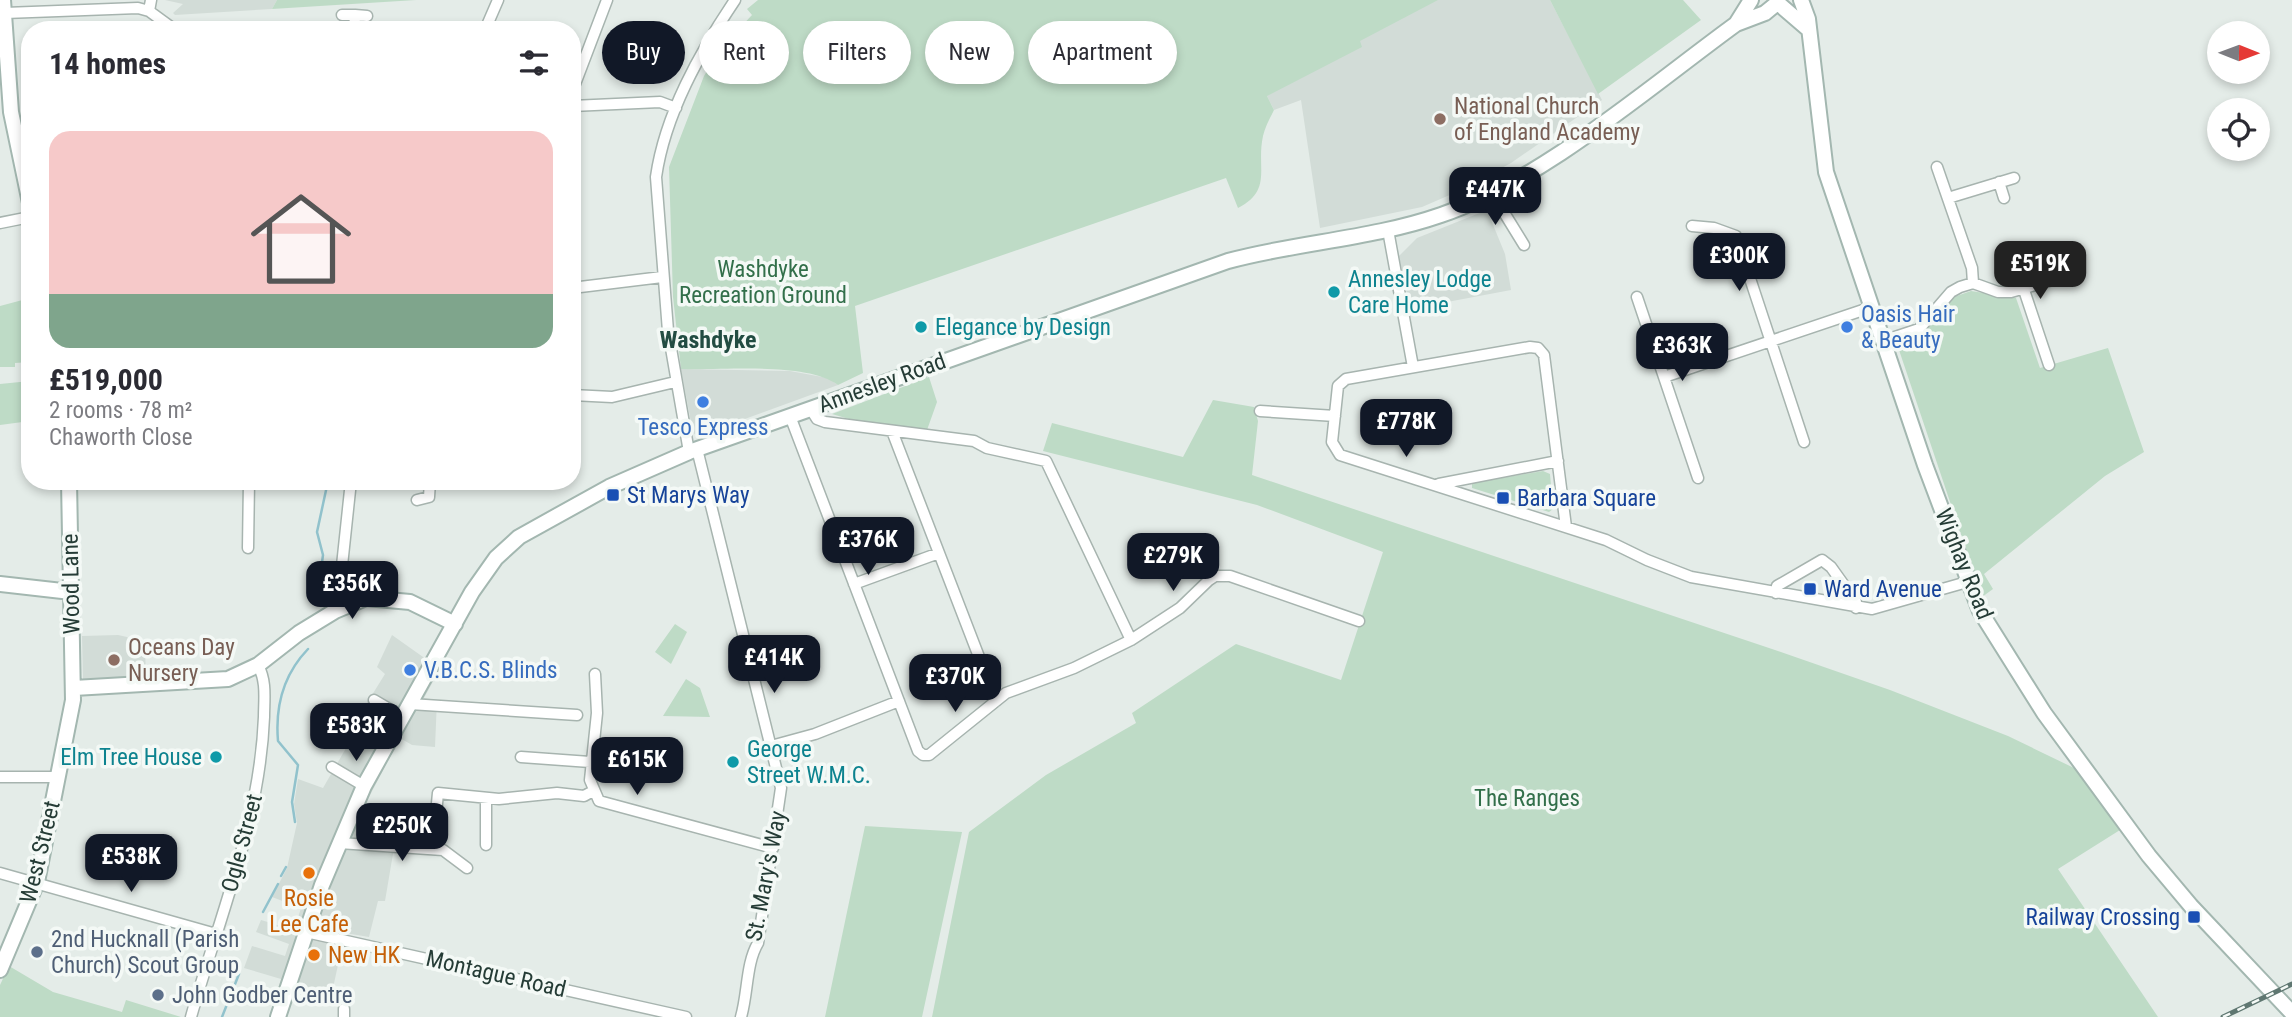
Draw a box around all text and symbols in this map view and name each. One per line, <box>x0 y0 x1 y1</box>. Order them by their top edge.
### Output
chip: Buy <box>602 21 685 84</box>
chip: Rent <box>699 21 789 84</box>
chip: Filters <box>803 21 911 84</box>
chip: New <box>925 21 1014 84</box>
chip: Apartment <box>1028 21 1177 84</box>
north arrow <box>2207 21 2270 84</box>
map controls <box>2207 21 2270 161</box>
icon: filters <box>515 44 553 82</box>
text: 14 homes <box>49 46 166 81</box>
place label: National Church of England Academy <box>1454 93 1641 146</box>
button: locate <box>2207 98 2270 161</box>
marker: National Church of England Academy <box>1432 111 1448 127</box>
pin: £447K <box>1446 168 1544 227</box>
icon: home <box>238 176 364 302</box>
text: £447K <box>1465 176 1525 203</box>
pin: £300K <box>1690 233 1788 293</box>
text: £300K <box>1709 242 1769 269</box>
pin: £519K <box>1991 242 2089 301</box>
text: £519K <box>2010 250 2070 277</box>
park label: Washdyke Recreation Ground <box>679 256 847 309</box>
place label: Annesley Lodge Care Home <box>1348 266 1492 319</box>
marker: Annesley Lodge Care Home <box>1326 284 1342 300</box>
place label: Oasis Hair & Beauty <box>1861 301 1955 354</box>
place label: Elegance by Design <box>935 314 1111 341</box>
marker: Elegance by Design <box>913 319 929 335</box>
marker: Oasis Hair & Beauty <box>1839 319 1855 335</box>
pin: £363K <box>1633 324 1731 383</box>
district label: Washdyke <box>660 326 756 354</box>
text: £363K <box>1652 332 1712 359</box>
street label: Annesley Road <box>815 347 949 419</box>
text: £519,000 <box>49 362 163 397</box>
marker: Tesco Express <box>695 394 711 410</box>
text: 2 rooms · 78 m² <box>49 397 192 424</box>
pin: £778K <box>1357 400 1455 459</box>
text: £778K <box>1376 408 1436 435</box>
place label: Tesco Express <box>637 414 769 441</box>
text: Chaworth Close <box>49 424 193 451</box>
place label: St Marys Way <box>627 482 750 509</box>
place label: Barbara Square <box>1517 485 1656 512</box>
marker: St Marys Way <box>605 487 621 503</box>
marker: Barbara Square <box>1495 490 1511 506</box>
street label: Wighay Road <box>1930 505 1998 623</box>
pin: £376K <box>819 518 917 577</box>
text: £376K <box>838 526 898 553</box>
street label: Wood Lane <box>57 533 85 635</box>
pin: £279K <box>1124 534 1222 593</box>
text: £279K <box>1143 542 1203 569</box>
pin: £356K <box>303 562 401 621</box>
text: £356K <box>322 570 382 597</box>
place label: Ward Avenue <box>1824 576 1942 603</box>
marker: Ward Avenue <box>1802 581 1818 597</box>
place label: Oceans Day Nursery <box>128 634 235 687</box>
pin: £414K <box>725 636 823 695</box>
text: £414K <box>744 644 804 671</box>
marker: Oceans Day Nursery <box>106 652 122 668</box>
pin: £370K <box>906 654 1004 714</box>
place label: V.B.C.S. Blinds <box>424 657 558 684</box>
marker: V.B.C.S. Blinds <box>402 662 418 678</box>
text: £370K <box>925 663 985 690</box>
pin: £583K <box>307 704 405 763</box>
text: £583K <box>326 712 386 739</box>
place label: George Street W.M.C. <box>747 736 871 789</box>
pin: £615K <box>588 738 686 797</box>
place label: Elm Tree House <box>60 744 202 771</box>
text: £615K <box>607 746 667 773</box>
marker: Elm Tree House <box>208 749 224 765</box>
marker: George Street W.M.C. <box>725 754 741 770</box>
park label: The Ranges <box>1474 785 1580 812</box>
street label: Ogle Street <box>216 791 268 895</box>
street label: West Street <box>14 798 66 906</box>
pin: £250K <box>353 804 451 863</box>
street label: St. Mary's Way <box>740 808 792 943</box>
text: £250K <box>372 812 432 839</box>
pin: £538K <box>82 834 180 894</box>
text: £538K <box>101 843 161 870</box>
marker: Rosie Lee Cafe <box>301 865 317 881</box>
place label: Rosie Lee Cafe <box>269 885 349 938</box>
place label: Railway Crossing <box>2025 904 2180 931</box>
marker: Railway Crossing <box>2186 909 2202 925</box>
place label: 2nd Hucknall (Parish Church) Scout Group <box>51 926 239 979</box>
place label: New HK <box>328 942 401 969</box>
marker: 2nd Hucknall (Parish Church) Scout Group <box>29 944 45 960</box>
street label: Montague Road <box>423 945 569 1003</box>
marker: New HK <box>306 947 322 963</box>
place label: John Godber Centre <box>172 982 353 1009</box>
marker: John Godber Centre <box>150 987 166 1003</box>

